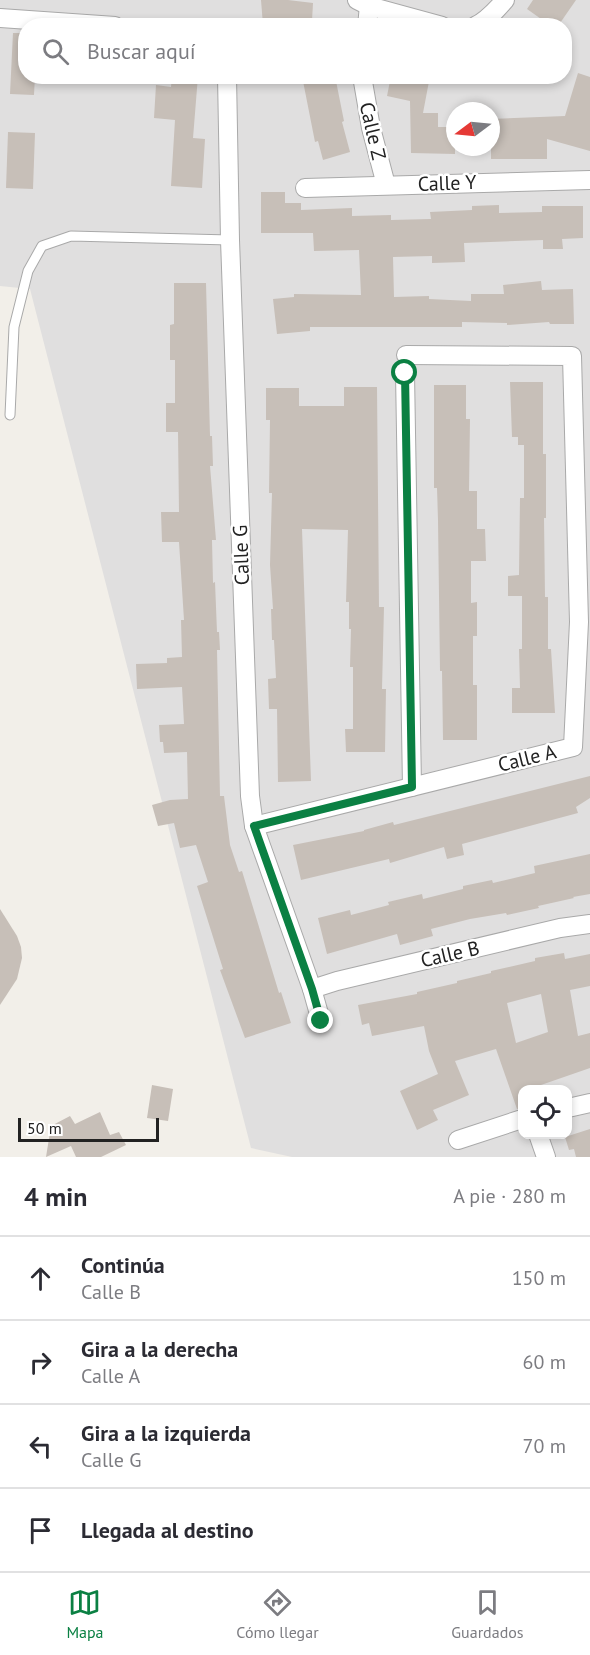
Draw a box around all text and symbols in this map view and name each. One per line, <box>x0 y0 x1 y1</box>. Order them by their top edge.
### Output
search box <box>18 18 572 84</box>
icon: search <box>39 35 72 68</box>
text: Buscar aquí <box>87 37 196 65</box>
street label: Calle Z <box>354 100 392 163</box>
north arrow <box>446 102 500 156</box>
street label: Calle Y <box>417 169 478 197</box>
route start <box>391 359 417 385</box>
street label: Calle G <box>227 524 255 586</box>
street label: Calle A <box>495 738 559 778</box>
street label: Calle B <box>418 935 482 973</box>
route end <box>307 1007 333 1033</box>
map controls <box>518 1085 572 1139</box>
button: locate <box>518 1085 572 1139</box>
scale bar <box>18 1115 159 1142</box>
text: 50 m <box>27 1118 62 1138</box>
text: 4 min <box>24 1180 87 1213</box>
text: A pie · 280 m <box>453 1183 566 1209</box>
text: Continúa <box>81 1251 165 1279</box>
icon: ahead <box>24 1262 57 1295</box>
text: 150 m <box>512 1265 566 1291</box>
text: Calle B <box>81 1279 141 1305</box>
text: Gira a la derecha <box>81 1335 238 1363</box>
icon: right <box>24 1346 57 1379</box>
text: 60 m <box>523 1349 566 1375</box>
text: Calle A <box>81 1363 140 1389</box>
text: Gira a la izquierda <box>81 1419 251 1447</box>
icon: left <box>24 1430 57 1463</box>
text: 70 m <box>523 1433 566 1459</box>
text: Calle G <box>81 1447 141 1473</box>
icon: arrive <box>24 1514 57 1547</box>
text: Llegada al destino <box>81 1516 254 1544</box>
tab: Mapa <box>66 1586 104 1642</box>
tab: Cómo llegar <box>236 1586 319 1642</box>
tab: Guardados <box>451 1586 524 1642</box>

